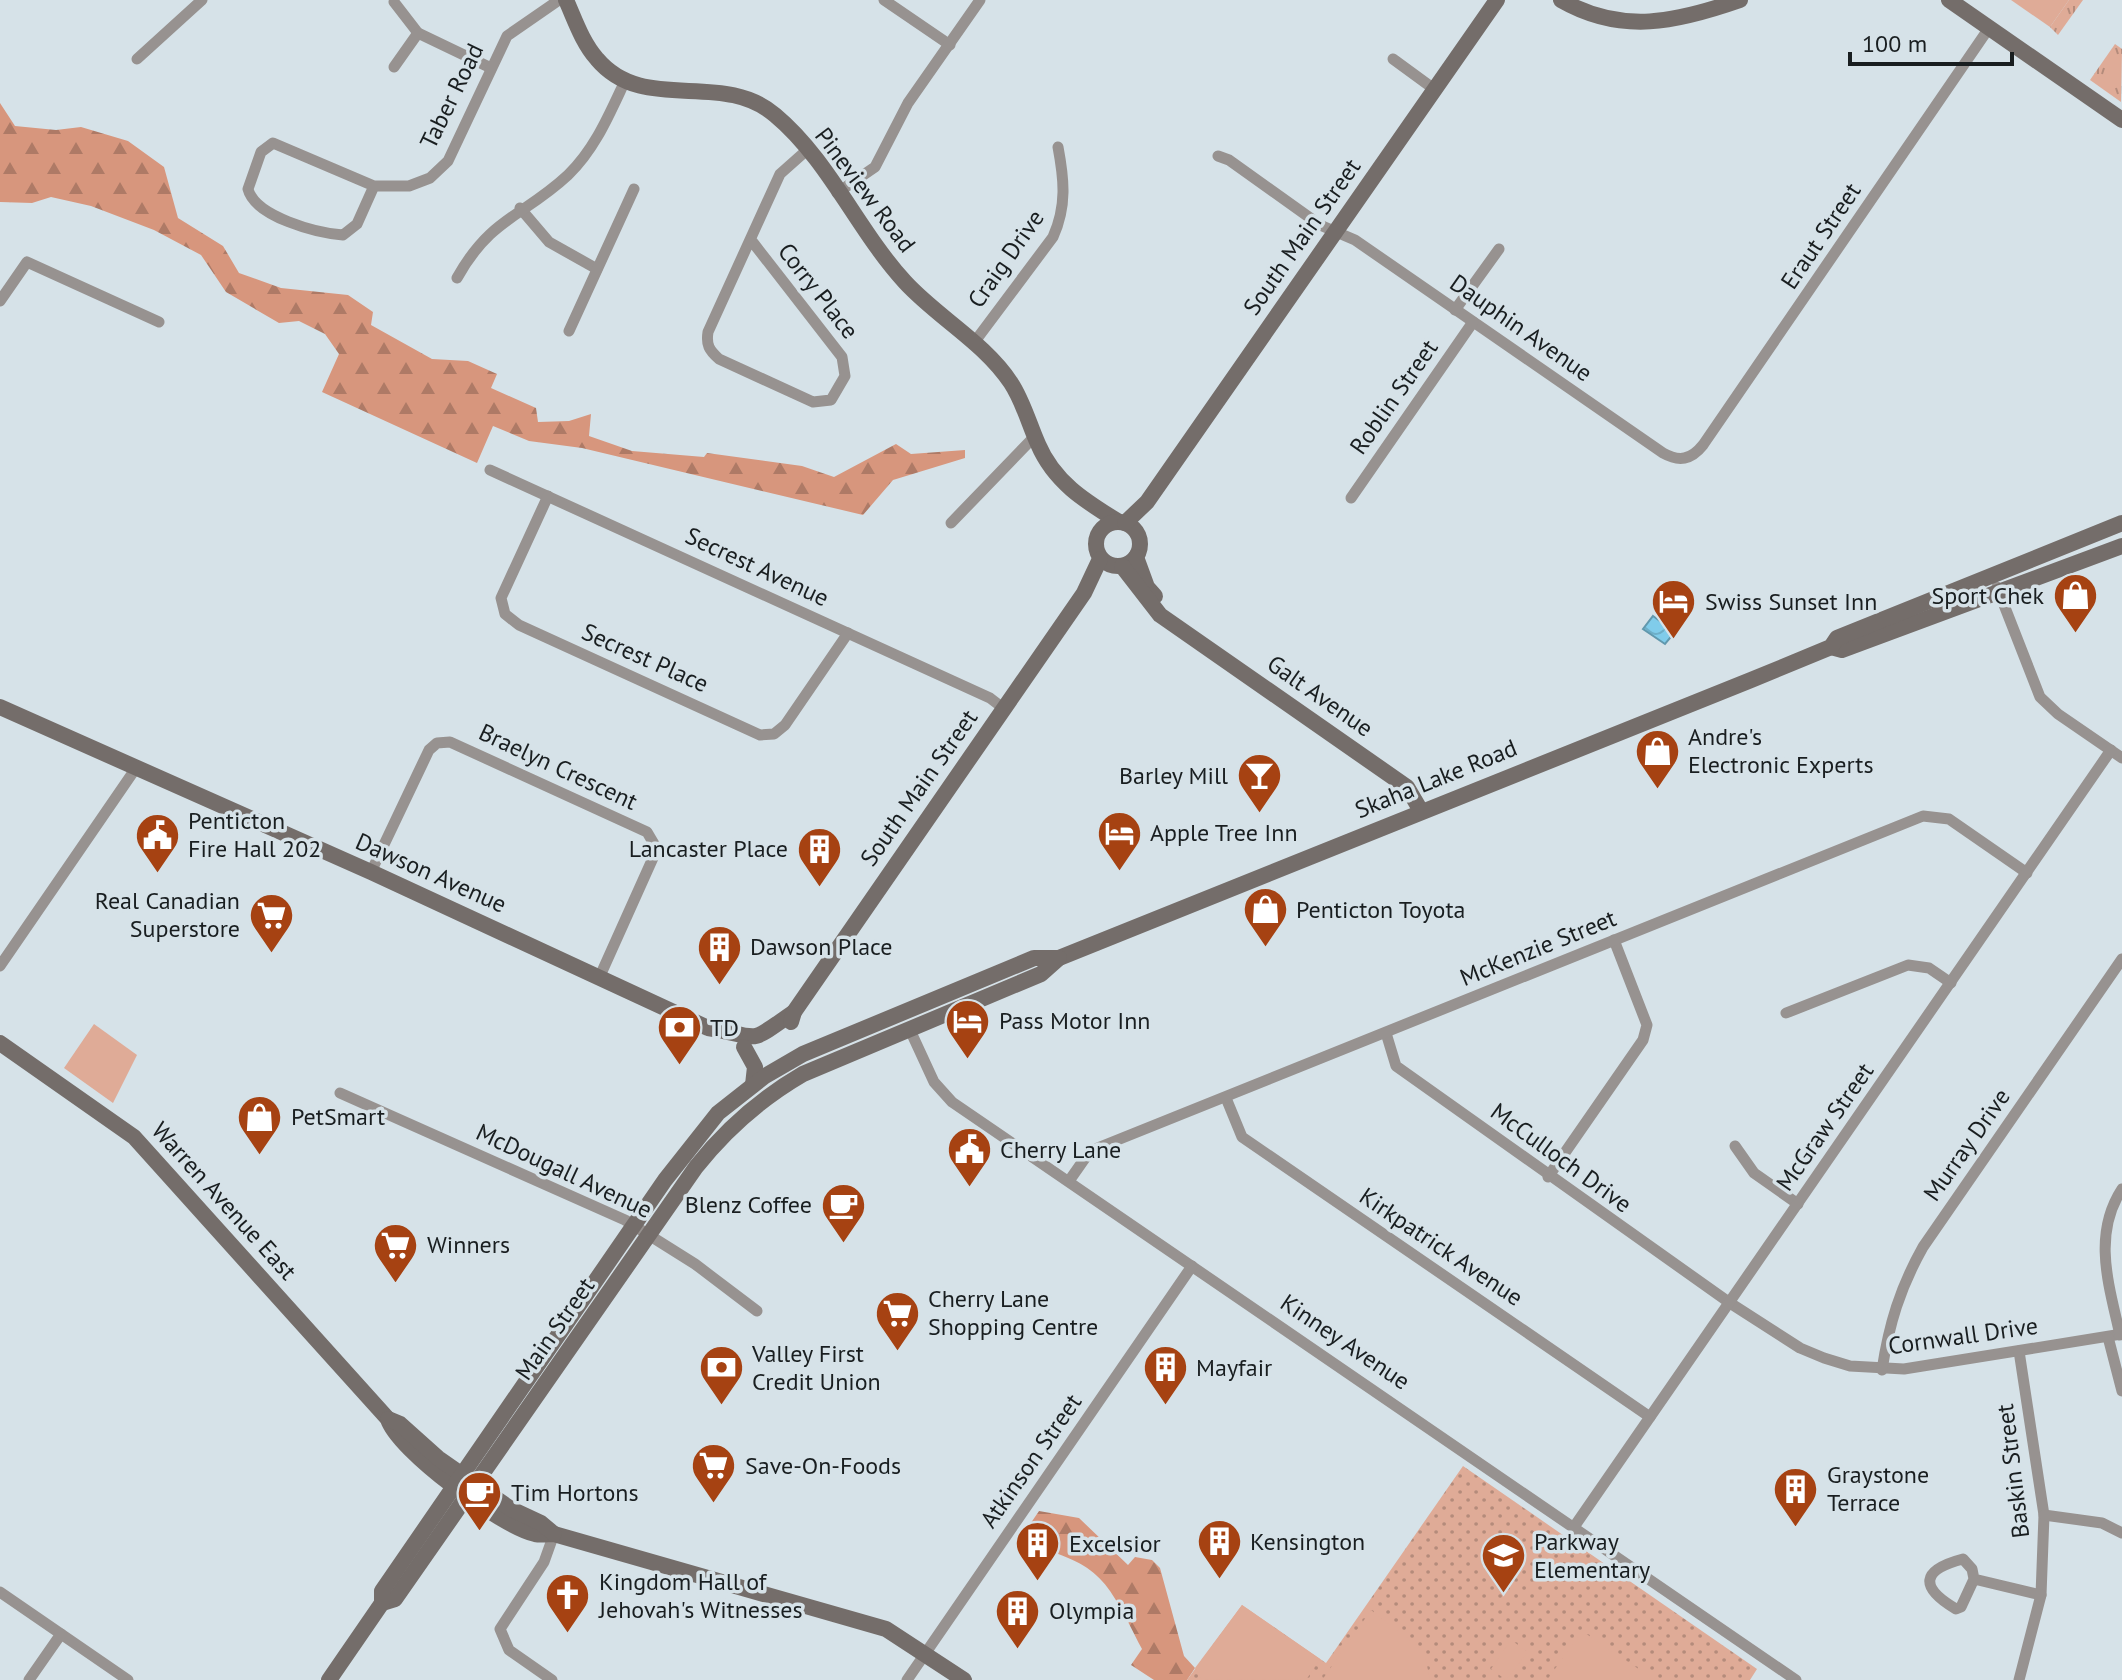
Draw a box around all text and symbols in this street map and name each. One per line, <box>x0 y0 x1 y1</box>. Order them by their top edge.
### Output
scale bar <box>1850 16 2012 66</box>
text: 100 m <box>1862 28 1927 59</box>
street label: Taber Road <box>413 38 490 153</box>
street label: Pineview Road <box>808 121 923 258</box>
street label: South Main Street <box>1236 152 1367 321</box>
street label: Eraut Street <box>1774 177 1867 295</box>
street label: Craig Drive <box>961 204 1051 314</box>
street label: Corry Place <box>771 236 866 345</box>
street label: Dauphin Avenue <box>1444 267 1598 388</box>
street label: Roblin Street <box>1343 333 1444 460</box>
street label: Secrest Avenue <box>681 520 834 613</box>
shop icon: Sport Chek <box>2051 572 2099 635</box>
hotel icon: Swiss Sunset Inn <box>1650 578 1698 641</box>
place label: Sport Chek <box>1931 580 2044 611</box>
place label: Swiss Sunset Inn <box>1705 586 1877 617</box>
street label: Secrest Place <box>577 616 713 699</box>
street label: Galt Avenue <box>1261 648 1379 743</box>
street label: South Main Street <box>853 703 984 872</box>
street label: Braelyn Crescent <box>474 716 642 817</box>
place label: Andre's Electronic Experts <box>1688 721 1874 780</box>
shop icon: Andre's Electronic Experts <box>1633 727 1681 790</box>
street label: Skaha Lake Road <box>1350 732 1521 825</box>
bar icon: Barley Mill <box>1235 752 1283 815</box>
place label: Barley Mill <box>1119 760 1228 791</box>
place label: Penticton Fire Hall 202 <box>188 805 321 864</box>
hotel icon: Apple Tree Inn <box>1095 809 1143 872</box>
public building icon: Penticton Fire Hall 202 <box>133 811 181 874</box>
place label: Apple Tree Inn <box>1150 817 1298 848</box>
street label: Dawson Avenue <box>351 825 511 920</box>
building icon: Lancaster Place <box>795 825 843 888</box>
place label: Lancaster Place <box>629 833 788 864</box>
place label: Real Canadian Superstore <box>95 885 240 944</box>
shop icon: Penticton Toyota <box>1241 886 1289 949</box>
supermarket icon: Real Canadian Superstore <box>247 891 295 954</box>
place label: Penticton Toyota <box>1296 894 1465 925</box>
street label: McKenzie Street <box>1455 902 1620 993</box>
building icon: Dawson Place <box>695 923 743 986</box>
place label: Dawson Place <box>750 931 893 962</box>
hotel icon: Pass Motor Inn <box>944 997 992 1060</box>
bank icon: TD <box>655 1004 703 1067</box>
place label: Pass Motor Inn <box>999 1005 1151 1036</box>
place label: TD <box>710 1012 739 1043</box>
street label: McGraw Street <box>1769 1057 1880 1197</box>
street label: Murray Drive <box>1916 1082 2017 1207</box>
shop icon: PetSmart <box>236 1093 284 1156</box>
street label: McCulloch Drive <box>1485 1096 1638 1219</box>
place label: PetSmart <box>291 1101 385 1132</box>
street label: Warren Avenue East <box>145 1115 304 1286</box>
street label: McDougall Avenue <box>471 1116 657 1225</box>
public building icon: Cherry Lane <box>945 1126 993 1189</box>
place label: Cherry Lane <box>1000 1134 1121 1165</box>
street label: Kirkpatrick Avenue <box>1354 1180 1529 1313</box>
cafe icon: Blenz Coffee <box>819 1181 867 1244</box>
place label: Blenz Coffee <box>685 1189 812 1220</box>
supermarket icon: Winners <box>372 1221 420 1284</box>
place label: Winners <box>427 1229 510 1260</box>
street label: Main Street <box>508 1271 601 1386</box>
place label: Cherry Lane Shopping Centre <box>928 1283 1098 1342</box>
street label: Kinney Avenue <box>1274 1287 1416 1396</box>
supermarket icon: Cherry Lane Shopping Centre <box>873 1289 921 1352</box>
street label: Cornwall Drive <box>1886 1310 2040 1361</box>
place label: Valley First Credit Union <box>751 1338 881 1397</box>
bank icon: Valley First Credit Union <box>697 1344 745 1407</box>
building icon: Mayfair <box>1141 1344 1189 1407</box>
place label: Mayfair <box>1196 1352 1272 1383</box>
street label: Atkinson Street <box>973 1388 1088 1534</box>
street label: Baskin Street <box>1989 1402 2036 1540</box>
supermarket icon: Save-On-Foods <box>690 1442 738 1505</box>
place label: Save-On-Foods <box>745 1450 901 1481</box>
place label: Graystone Terrace <box>1827 1459 1929 1518</box>
building icon: Graystone Terrace <box>1772 1465 1820 1528</box>
cafe icon: Tim Hortons <box>456 1469 504 1532</box>
place label: Tim Hortons <box>511 1477 639 1508</box>
building icon: Kensington <box>1195 1518 1243 1581</box>
building icon: Excelsior <box>1014 1520 1062 1583</box>
place label: Kensington <box>1250 1526 1365 1557</box>
place label: Parkway Elementary <box>1534 1526 1650 1585</box>
place label: Excelsior <box>1069 1528 1161 1559</box>
school or university icon: Parkway Elementary <box>1479 1532 1527 1595</box>
place label: Kingdom Hall of Jehovah's Witnesses <box>598 1566 803 1625</box>
church icon: Kingdom Hall of Jehovah's Witnesses <box>544 1572 592 1635</box>
building icon: Olympia <box>994 1587 1042 1650</box>
place label: Olympia <box>1049 1595 1134 1626</box>

